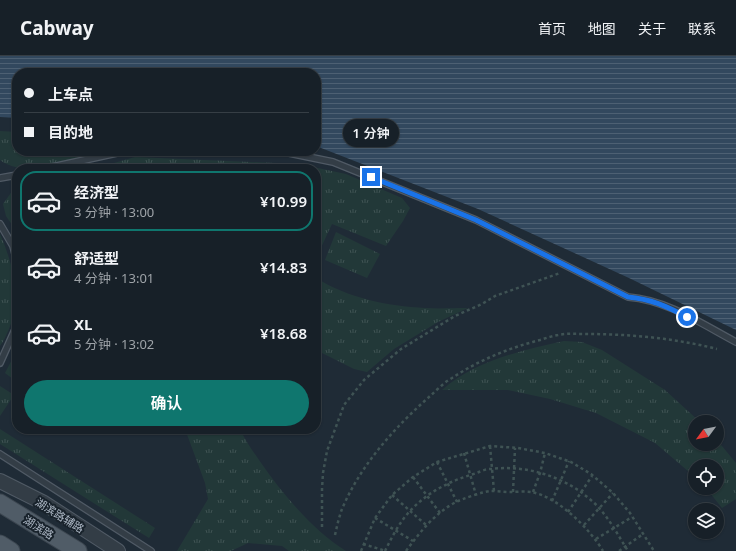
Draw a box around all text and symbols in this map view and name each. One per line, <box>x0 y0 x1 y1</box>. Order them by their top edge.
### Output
text: Cabway <box>20 15 94 41</box>
text: 首页 <box>538 19 566 38</box>
text: 地图 <box>588 19 616 38</box>
text: 关于 <box>638 19 666 38</box>
text: 联系 <box>688 19 716 38</box>
text: 上车点 <box>48 84 93 104</box>
callout: 1 分钟 <box>343 119 399 147</box>
text: 目的地 <box>48 122 93 142</box>
text: 1 分钟 <box>353 124 389 142</box>
route end <box>362 168 380 186</box>
text: 经济型 <box>74 182 119 202</box>
icon: car <box>26 183 62 219</box>
text: ¥10.99 <box>260 191 307 211</box>
text: 3 分钟 · 13:00 <box>74 203 154 221</box>
text: 舒适型 <box>74 248 119 268</box>
icon: car <box>26 249 62 285</box>
text: ¥14.83 <box>260 257 307 277</box>
text: 4 分钟 · 13:01 <box>74 269 154 287</box>
route start <box>678 308 696 326</box>
text: XL <box>74 314 92 334</box>
icon: car <box>26 315 62 351</box>
text: ¥18.68 <box>260 323 307 343</box>
text: 5 分钟 · 13:02 <box>74 335 154 353</box>
button: 确认 <box>24 380 309 426</box>
north arrow <box>688 415 724 451</box>
map controls <box>688 415 724 539</box>
button: locate <box>688 459 724 495</box>
street label: 湖滨路辅路 <box>33 495 87 535</box>
button: layers <box>688 503 724 539</box>
street label: 湖滨路 <box>22 513 56 541</box>

